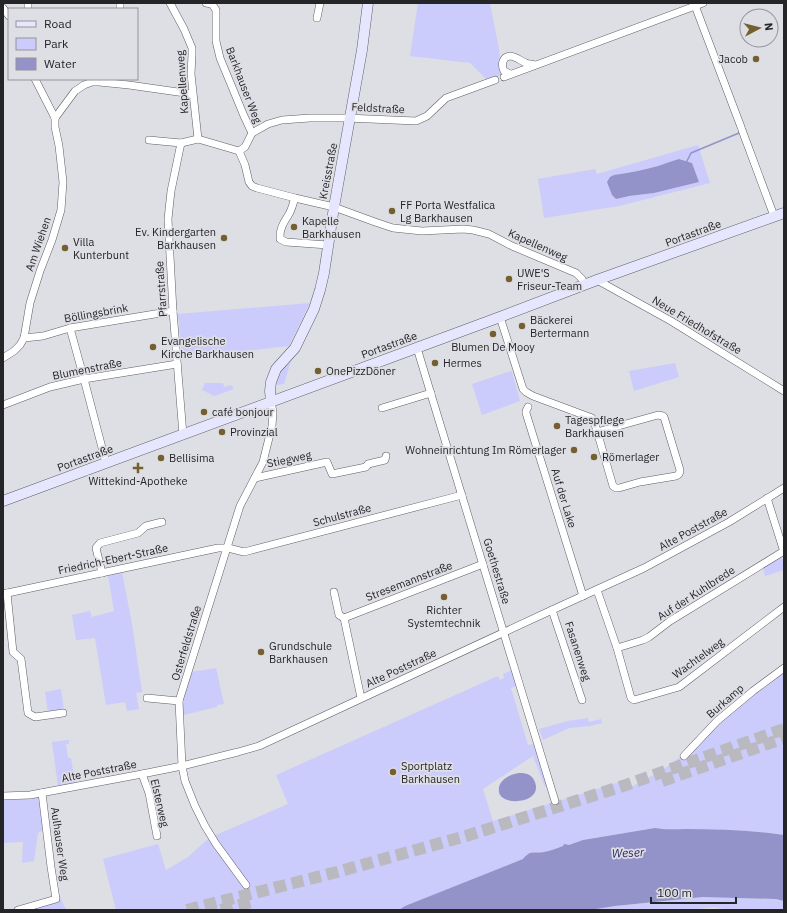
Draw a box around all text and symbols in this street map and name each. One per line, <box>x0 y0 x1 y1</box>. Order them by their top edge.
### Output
legend <box>8 8 138 80</box>
north arrow <box>739 8 779 48</box>
text: Road <box>44 16 72 31</box>
text: N <box>761 22 776 32</box>
text: Park <box>44 36 69 51</box>
street label: Barkhauser Weg <box>223 45 265 125</box>
street label: Kapellenweg <box>173 50 191 114</box>
place label: Jacob <box>719 52 748 66</box>
marker: Jacob <box>751 54 761 64</box>
text: Water <box>44 56 77 71</box>
street label: Feldstraße <box>351 100 405 116</box>
street label: Kreisstraße <box>316 142 340 200</box>
place label: FF Porta Westfalica Lg Barkhausen <box>400 198 495 225</box>
marker: FF Porta Westfalica Lg Barkhausen <box>387 206 397 216</box>
place label: Kapelle Barkhausen <box>302 214 361 241</box>
street label: Am Wiehen <box>22 215 54 273</box>
street label: Portastraße <box>663 216 723 250</box>
marker: Kapelle Barkhausen <box>289 222 299 232</box>
place label: Ev. Kindergarten Barkhausen <box>135 225 216 252</box>
street label: Kapellenweg <box>506 226 570 264</box>
marker: Ev. Kindergarten Barkhausen <box>219 233 229 243</box>
place label: Villa Kunterbunt <box>73 235 129 262</box>
marker: Villa Kunterbunt <box>60 243 70 253</box>
street label: Pfarrstraße <box>152 260 170 318</box>
place label: UWE'S Friseur-Team <box>517 266 582 293</box>
marker: UWE'S Friseur-Team <box>504 274 514 284</box>
street label: Neue Friedhofstraße <box>650 293 744 357</box>
street label: Böllingsbrink <box>63 300 129 326</box>
place label: Bäckerei Bertermann <box>530 313 589 340</box>
marker: Bäckerei Bertermann <box>517 321 527 331</box>
street label: Portastraße <box>359 328 419 362</box>
marker: Blumen De Mooy <box>488 329 498 339</box>
place label: Evangelische Kirche Barkhausen <box>161 334 254 361</box>
place label: Blumen De Mooy <box>451 340 535 354</box>
marker: Evangelische Kirche Barkhausen <box>148 342 158 352</box>
street label: Blumenstraße <box>51 355 123 383</box>
place label: Hermes <box>443 356 482 370</box>
marker: Hermes <box>430 358 440 368</box>
place label: OnePizzDöner <box>326 364 396 378</box>
marker: OnePizzDöner <box>313 366 323 376</box>
place label: café bonjour <box>212 405 274 419</box>
marker: café bonjour <box>199 407 209 417</box>
place label: Tagespflege Barkhausen <box>565 413 624 440</box>
marker: Tagespflege Barkhausen <box>552 421 562 431</box>
place label: Provinzial <box>230 425 278 439</box>
marker: Provinzial <box>217 427 227 437</box>
street label: Portastraße <box>55 441 115 475</box>
place label: Wohneinrichtung Im Römerlager <box>405 443 566 457</box>
marker: Wohneinrichtung Im Römerlager <box>569 445 579 455</box>
street label: Stiegweg <box>265 447 313 471</box>
place label: Römerlager <box>602 450 659 464</box>
place label: Bellisima <box>169 451 215 465</box>
marker: Römerlager <box>589 452 599 462</box>
marker: Bellisima <box>156 453 166 463</box>
marker: Wittekind-Apotheke <box>133 463 143 473</box>
street label: Auf der Lake <box>548 467 580 529</box>
place label: Wittekind-Apotheke <box>89 474 187 488</box>
street label: Schulstraße <box>311 501 373 529</box>
street label: Alte Poststraße <box>656 504 730 554</box>
street label: Goethestraße <box>480 536 514 606</box>
street label: Friedrich-Ebert-Straße <box>57 541 169 577</box>
street label: Stresemannstraße <box>364 558 454 604</box>
street label: Auf der Kuhlbrede <box>655 563 737 623</box>
marker: Richter Systemtechnik <box>439 592 449 602</box>
place label: Richter Systemtechnik <box>407 603 481 630</box>
street label: Osterfeldstraße <box>168 604 204 682</box>
street label: Fasanenweg <box>562 620 594 683</box>
street label: Wachtelweg <box>669 634 727 681</box>
place label: Grundschule Barkhausen <box>269 639 332 666</box>
street label: Alte Poststraße <box>363 646 439 690</box>
marker: Grundschule Barkhausen <box>256 647 266 657</box>
street label: Burkamp <box>703 681 747 721</box>
street label: Alte Poststraße <box>60 757 138 785</box>
place label: Sportplatz Barkhausen <box>401 759 460 786</box>
marker: Sportplatz Barkhausen <box>388 767 398 777</box>
street label: Elsterweg <box>148 778 172 829</box>
street label: Aulhauser Weg <box>48 806 72 882</box>
water label: Weser <box>611 844 645 861</box>
scale bar <box>651 879 736 905</box>
text: 100 m <box>657 885 692 900</box>

